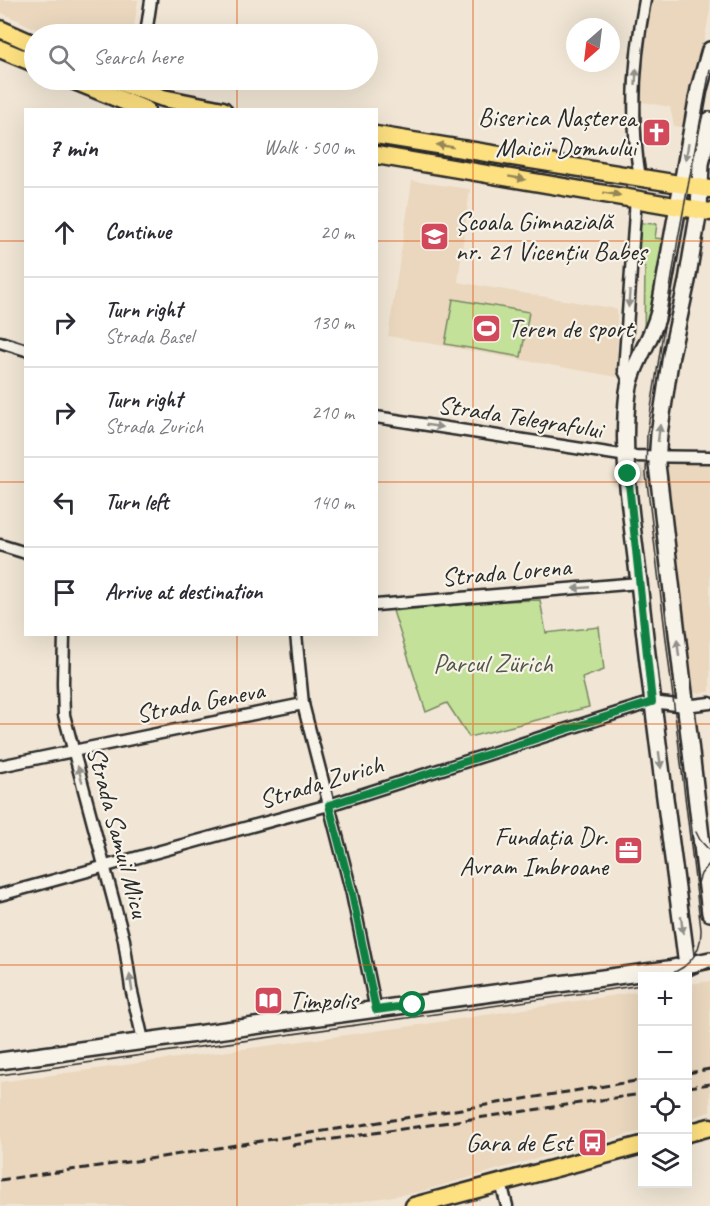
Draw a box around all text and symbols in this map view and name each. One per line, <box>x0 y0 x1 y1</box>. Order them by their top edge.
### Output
north arrow <box>566 18 620 72</box>
search box <box>24 24 378 90</box>
icon: search <box>45 41 78 74</box>
text: Search here <box>93 43 183 71</box>
one-way arrow <box>631 68 641 87</box>
place label: Biserica Nașterea Maicii Domnului <box>478 101 639 164</box>
church icon: Biserica Nașterea Maicii Domnului <box>641 116 673 148</box>
text: 7 min <box>48 131 98 164</box>
text: Walk · 500 m <box>264 135 354 160</box>
one-way arrow <box>435 141 454 150</box>
one-way arrow <box>682 142 691 161</box>
one-way arrow <box>508 174 527 183</box>
one-way arrow <box>602 190 621 199</box>
place label: Școala Gimnazială nr. 21 Vicențiu Babeș <box>455 205 648 268</box>
icon: ahead <box>48 216 81 249</box>
text: Continue <box>105 218 171 246</box>
text: 20 m <box>320 220 354 245</box>
school or university icon: Școala Gimnazială nr. 21 Vicențiu Babeș <box>418 220 450 252</box>
one-way arrow <box>625 289 634 308</box>
text: Turn right <box>105 296 182 324</box>
icon: right <box>48 306 81 339</box>
text: 130 m <box>311 310 354 335</box>
sports icon: Teren de sport <box>471 312 503 344</box>
place label: Teren de sport <box>508 312 635 345</box>
text: Strada Basel <box>105 324 194 349</box>
text: Turn right <box>105 386 182 414</box>
street label: Strada Telegrafului <box>435 388 608 447</box>
icon: right <box>48 396 81 429</box>
text: 210 m <box>311 400 354 425</box>
text: Strada Zurich <box>105 414 203 439</box>
one-way arrow <box>425 422 444 431</box>
one-way arrow <box>655 423 664 442</box>
route end <box>614 460 640 486</box>
icon: left <box>48 486 81 519</box>
text: Turn left <box>105 488 169 516</box>
text: 140 m <box>311 490 354 515</box>
street label: Strada Lorena <box>440 550 574 594</box>
icon: arrive <box>48 576 81 609</box>
text: Arrive at destination <box>105 578 262 606</box>
one-way arrow <box>571 583 590 593</box>
one-way arrow <box>673 638 682 657</box>
park label: Parcul Zürich <box>433 647 554 680</box>
street label: Strada Geneva <box>133 673 268 731</box>
street label: Strada Samuil Micu <box>79 743 157 922</box>
street label: Strada Zurich <box>255 747 388 816</box>
one-way arrow <box>655 750 664 769</box>
one-way arrow <box>74 764 84 783</box>
place label: Fundația Dr. Avram Imbroane <box>460 820 610 883</box>
office icon: Fundația Dr. Avram Imbroane <box>613 835 645 867</box>
one-way arrow <box>677 915 687 934</box>
map controls <box>638 972 692 1188</box>
button: + <box>638 972 692 1026</box>
one-way arrow <box>126 974 135 993</box>
library icon: Timpolis <box>252 984 284 1016</box>
place label: Timpolis <box>289 984 360 1017</box>
route start <box>399 991 425 1017</box>
button: − <box>638 1026 692 1080</box>
button: locate <box>638 1080 692 1134</box>
place label: Gara de Est <box>466 1126 574 1159</box>
bus stop icon: Gara de Est <box>577 1126 609 1158</box>
button: layers <box>638 1134 692 1188</box>

